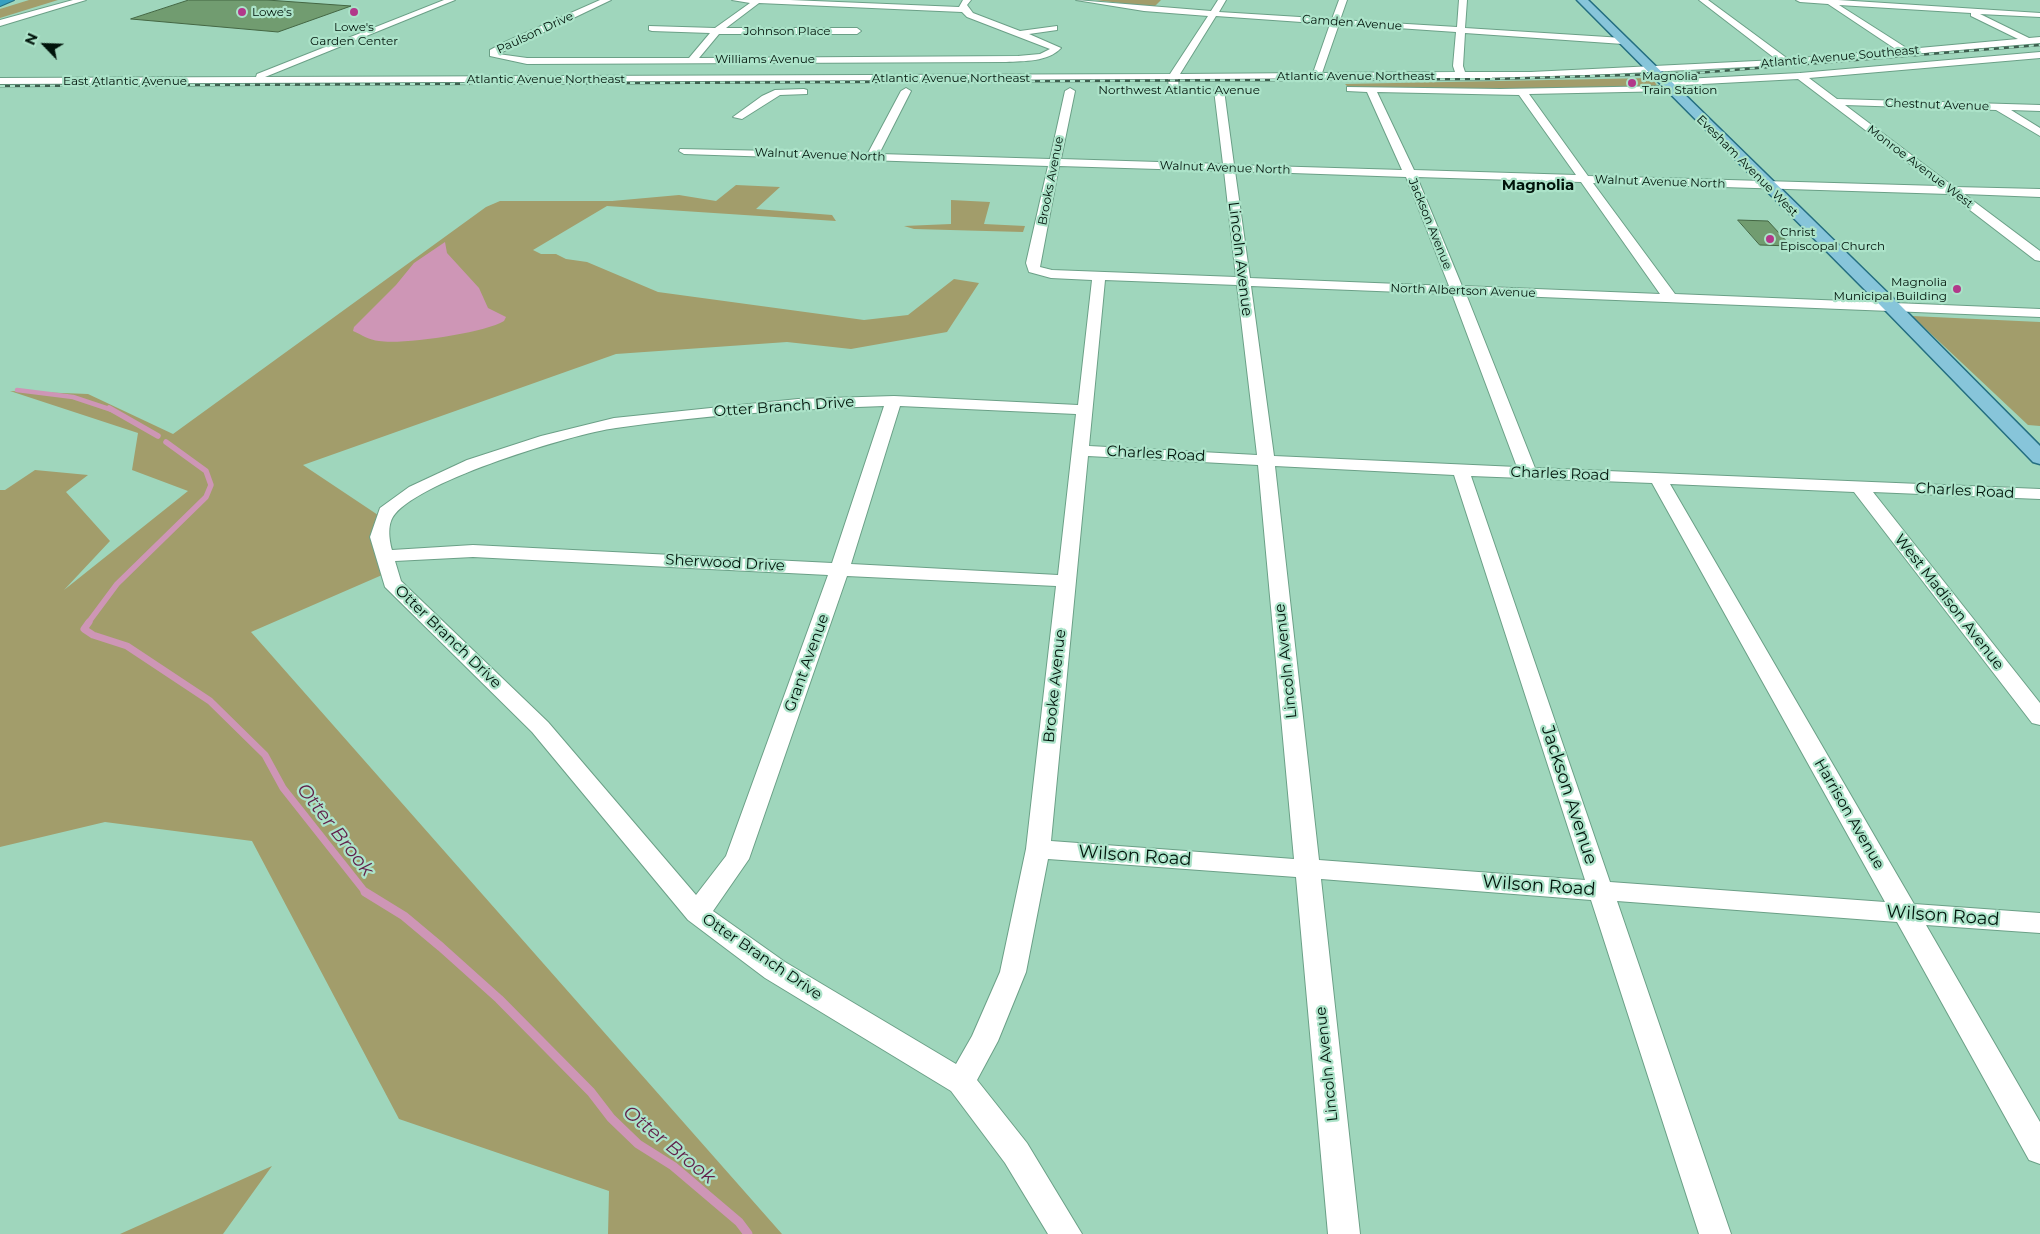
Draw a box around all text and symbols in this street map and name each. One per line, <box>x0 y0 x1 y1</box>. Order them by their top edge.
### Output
place label: Lowe's <box>252 5 292 19</box>
marker: Lowe's <box>236 6 248 18</box>
marker: Lowe's Garden Center <box>348 6 360 18</box>
street label: Paulson Drive <box>494 9 576 57</box>
street label: Camden Avenue <box>1302 12 1402 34</box>
north arrow <box>20 20 70 70</box>
place label: Lowe's Garden Center <box>310 20 398 48</box>
street label: Johnson Place <box>743 24 831 38</box>
text: N <box>21 30 42 48</box>
street label: Atlantic Avenue Southeast <box>1760 43 1920 71</box>
street label: Williams Avenue <box>715 52 815 66</box>
street label: Atlantic Avenue Northeast <box>1277 69 1435 83</box>
place label: Magnolia Train Station <box>1642 69 1717 97</box>
street label: Atlantic Avenue Northeast <box>872 71 1030 85</box>
street label: Atlantic Avenue Northeast <box>467 72 625 86</box>
street label: East Atlantic Avenue <box>63 74 187 88</box>
marker: Magnolia Train Station <box>1626 77 1638 89</box>
street label: Northwest Atlantic Avenue <box>1098 83 1260 97</box>
street label: Chestnut Avenue <box>1885 96 1989 114</box>
street label: Evesham Avenue West <box>1693 112 1801 220</box>
street label: Monroe Avenue West <box>1864 123 1976 211</box>
street label: Brooks Avenue <box>1035 135 1067 227</box>
street label: Walnut Avenue North <box>754 146 886 164</box>
street label: Walnut Avenue North <box>1159 159 1291 177</box>
street label: Walnut Avenue North <box>1594 173 1726 191</box>
street label: Jackson Avenue <box>1405 176 1455 272</box>
district label: Magnolia <box>1502 177 1574 195</box>
street label: Lincoln Avenue <box>1224 201 1256 317</box>
place label: Christ Episcopal Church <box>1780 225 1885 253</box>
marker: Christ Episcopal Church <box>1764 233 1776 245</box>
place label: Magnolia Municipal Building <box>1833 275 1947 303</box>
street label: North Albertson Avenue <box>1390 281 1536 301</box>
marker: Magnolia Municipal Building <box>1951 283 1963 295</box>
street label: Otter Branch Drive <box>713 393 855 421</box>
street label: Charles Road <box>1106 442 1206 466</box>
street label: Charles Road <box>1510 463 1610 485</box>
street label: Charles Road <box>1915 479 2015 503</box>
street label: West Madison Avenue <box>1890 531 2008 673</box>
street label: Sherwood Drive <box>665 551 785 575</box>
street label: Otter Branch Drive <box>391 582 505 692</box>
street label: Lincoln Avenue <box>1271 603 1301 719</box>
street label: Grant Avenue <box>781 612 833 714</box>
street label: Brooke Avenue <box>1040 628 1070 744</box>
street label: Jackson Avenue <box>1536 723 1602 867</box>
street label: Harrison Avenue <box>1810 756 1888 872</box>
water label: Otter Brook <box>292 779 378 881</box>
street label: Wilson Road <box>1078 841 1192 871</box>
street label: Wilson Road <box>1482 871 1596 901</box>
street label: Wilson Road <box>1886 901 2000 931</box>
street label: Otter Branch Drive <box>699 910 825 1004</box>
street label: Lincoln Avenue <box>1312 1006 1342 1122</box>
water label: Otter Brook <box>618 1101 720 1189</box>

